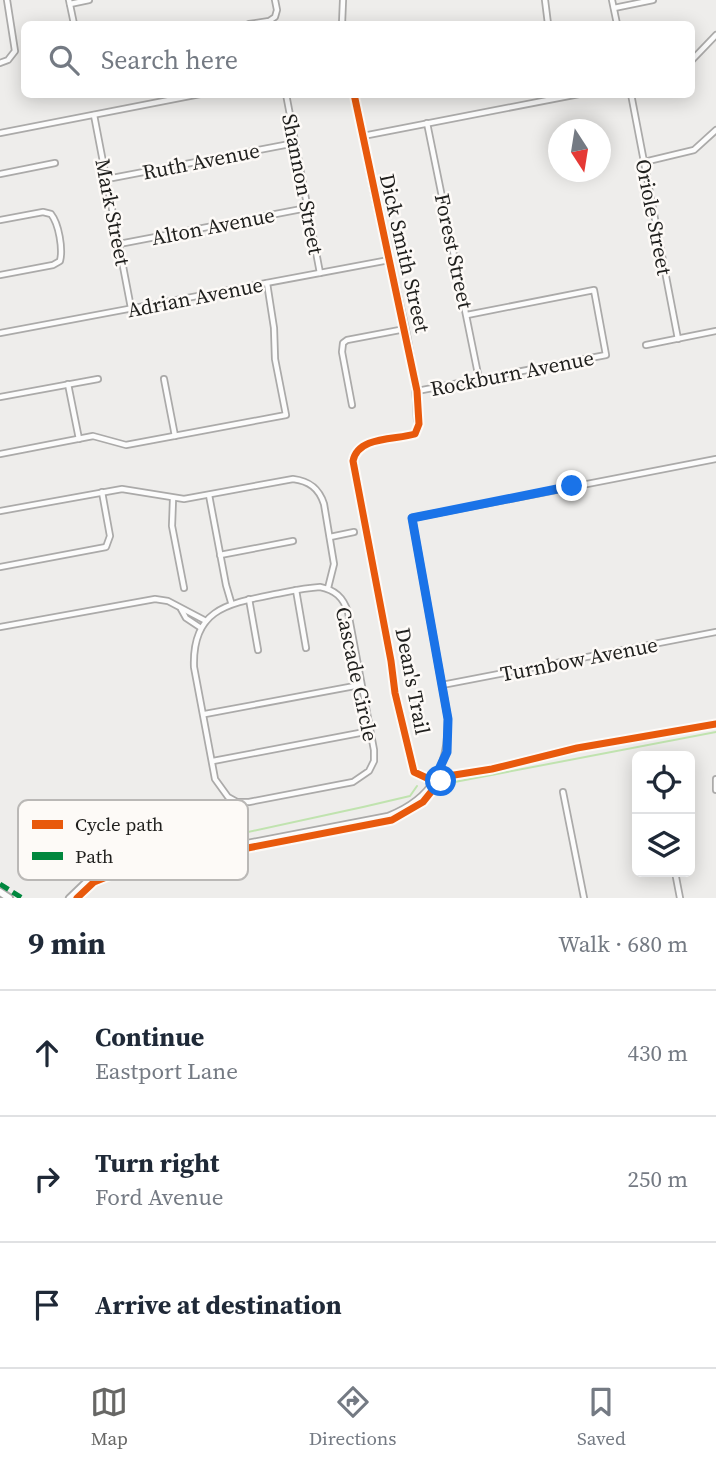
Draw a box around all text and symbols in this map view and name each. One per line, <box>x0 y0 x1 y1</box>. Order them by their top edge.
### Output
search box <box>21 21 695 98</box>
icon: search <box>45 41 83 79</box>
text: Search here <box>101 42 238 78</box>
street label: Shannon Street <box>275 111 331 257</box>
north arrow <box>548 119 611 182</box>
street label: Ruth Avenue <box>140 135 262 187</box>
street label: Mark Street <box>88 156 138 268</box>
street label: Oriole Street <box>629 157 679 278</box>
street label: Dick Smith Street <box>373 171 437 335</box>
street label: Forest Street <box>428 191 480 312</box>
street label: Alton Avenue <box>149 200 277 252</box>
street label: Adrian Avenue <box>125 270 265 324</box>
street label: Rockburn Avenue <box>428 343 596 403</box>
route end <box>556 470 587 501</box>
street label: Cascade Circle <box>329 604 385 744</box>
street label: Dean's Trail <box>388 625 438 737</box>
street label: Turnbow Avenue <box>498 630 660 688</box>
map controls <box>632 751 695 877</box>
button: locate <box>632 751 695 814</box>
route start <box>425 765 456 796</box>
legend <box>18 800 248 880</box>
text: Cycle path <box>75 811 164 837</box>
button: layers <box>632 814 695 877</box>
text: Path <box>75 843 113 869</box>
text: 9 min <box>28 923 106 964</box>
text: Walk · 680 m <box>558 928 688 960</box>
text: Continue <box>95 1019 204 1055</box>
icon: ahead <box>28 1034 66 1072</box>
text: 430 m <box>627 1037 688 1069</box>
text: Eastport Lane <box>95 1055 238 1087</box>
text: Turn right <box>95 1145 219 1181</box>
icon: right <box>28 1160 66 1198</box>
text: 250 m <box>627 1163 688 1195</box>
text: Ford Avenue <box>95 1181 223 1213</box>
icon: arrive <box>28 1286 66 1324</box>
text: Arrive at destination <box>95 1287 342 1323</box>
tab: Map <box>90 1383 128 1451</box>
tab: Directions <box>309 1383 397 1451</box>
tab: Saved <box>577 1383 626 1451</box>

